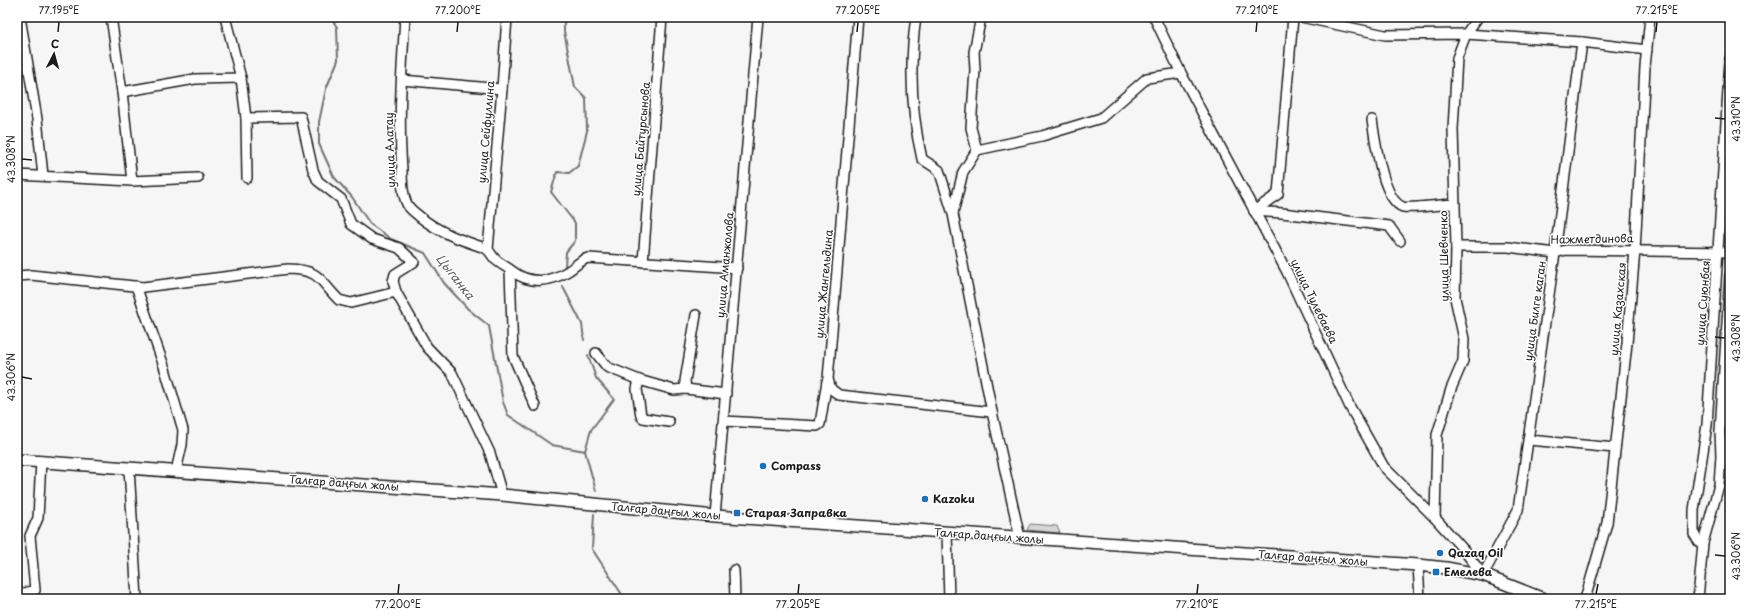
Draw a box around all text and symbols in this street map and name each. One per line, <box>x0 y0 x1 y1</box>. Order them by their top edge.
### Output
text: 77.195°E <box>39 2 79 17</box>
text: 77.200°E <box>435 2 481 17</box>
text: 77.205°E <box>836 2 880 17</box>
text: 77.210°E <box>1235 2 1279 17</box>
text: 77.215°E <box>1636 2 1678 17</box>
north arrow <box>34 34 74 74</box>
text: С <box>50 35 60 52</box>
street label: улица Сейфуллина <box>473 80 498 184</box>
street label: улица Байтурсынова <box>627 81 654 197</box>
text: 43.310°N <box>1728 96 1743 142</box>
street label: улица Алатау <box>380 112 399 188</box>
text: 43.308°N <box>3 135 18 183</box>
street label: улица Шевченко <box>1434 210 1453 302</box>
street label: улица Аманжолова <box>711 211 738 319</box>
street label: улица Жангельдина <box>810 229 837 339</box>
street label: Нажметдинова <box>1550 229 1634 248</box>
water label: Цыганка <box>432 250 480 303</box>
street label: улица Тулебаева <box>1287 256 1342 346</box>
street label: улица Билге каган <box>1519 260 1550 362</box>
street label: улица Суюнбая <box>1691 260 1714 346</box>
street label: улица Казахская <box>1605 262 1630 356</box>
text: 43.308°N <box>1728 314 1743 362</box>
text: 43.306°N <box>3 353 18 401</box>
place label: Compass <box>771 457 822 474</box>
marker: Compass <box>758 461 768 471</box>
street label: Талғар даңғыл жолы <box>288 470 400 495</box>
place label: Kazoku <box>933 490 975 507</box>
marker: Kazoku <box>920 494 930 504</box>
street label: Талғар даңғыл жолы <box>610 497 722 524</box>
place label: Старая Заправка <box>745 504 848 521</box>
marker: Старая Заправка <box>732 508 742 518</box>
street label: Талғар даңғыл жолы <box>933 523 1045 548</box>
text: 43.306°N <box>1728 532 1743 580</box>
place label: Qazaq Oil <box>1448 544 1503 561</box>
street label: Талғар даңғыл жолы <box>1257 545 1369 570</box>
marker: Qazaq Oil <box>1435 548 1445 558</box>
place label: Емелева <box>1444 563 1493 580</box>
marker: Емелева <box>1431 567 1441 577</box>
text: 77.200°E <box>375 596 421 611</box>
text: 77.205°E <box>776 596 820 611</box>
text: 77.210°E <box>1175 596 1219 611</box>
text: 77.215°E <box>1575 596 1617 611</box>

